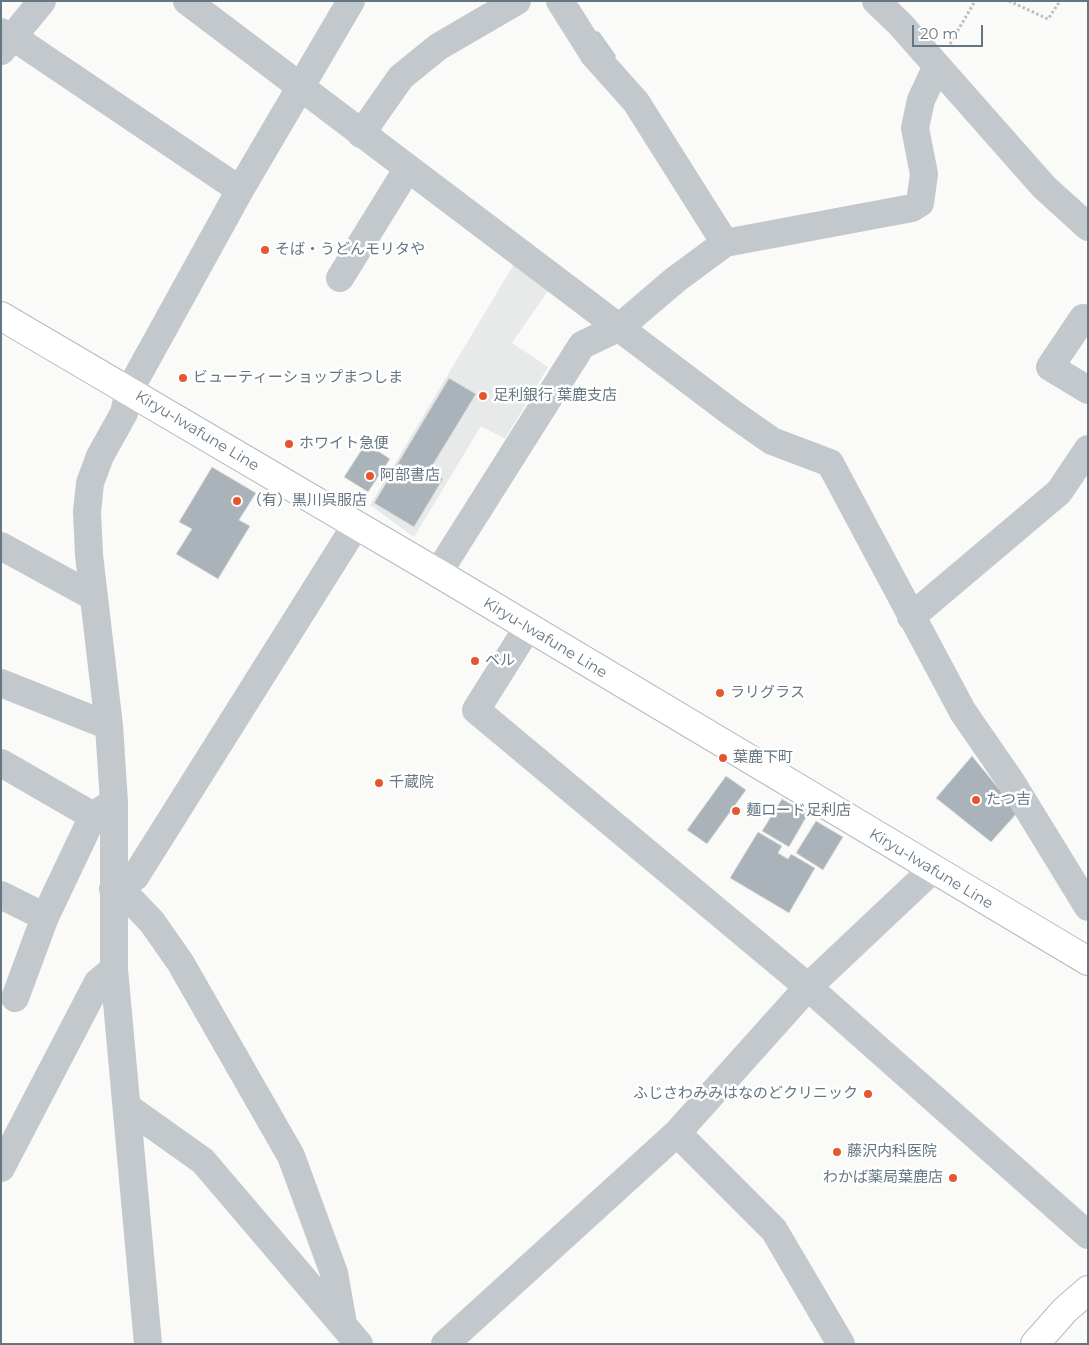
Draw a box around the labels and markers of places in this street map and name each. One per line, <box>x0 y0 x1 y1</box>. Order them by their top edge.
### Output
place label: そば・うどんモリタや <box>275 241 425 259</box>
marker: そば・うどんモリタや <box>259 244 271 256</box>
place label: ビューティーショップまつしま <box>193 369 403 387</box>
marker: ビューティーショップまつしま <box>177 372 189 384</box>
place label: 足利銀行 葉鹿支店 <box>493 387 617 405</box>
marker: 足利銀行 葉鹿支店 <box>477 390 489 402</box>
place label: ホワイト急便 <box>299 435 389 453</box>
marker: ホワイト急便 <box>283 438 295 450</box>
place label: 阿部書店 <box>380 467 440 485</box>
marker: 阿部書店 <box>364 470 376 482</box>
place label: （有）黒川呉服店 <box>247 492 367 510</box>
marker: （有）黒川呉服店 <box>231 495 243 507</box>
place label: ベル <box>485 652 515 670</box>
marker: ベル <box>469 655 481 667</box>
place label: ラリグラス <box>730 684 805 702</box>
marker: ラリグラス <box>714 687 726 699</box>
place label: 葉鹿下町 <box>733 749 793 767</box>
marker: 葉鹿下町 <box>717 752 729 764</box>
place label: 千蔵院 <box>389 774 434 792</box>
marker: 千蔵院 <box>373 777 385 789</box>
place label: たつ吉 <box>986 791 1031 809</box>
marker: たつ吉 <box>970 794 982 806</box>
place label: 麺ロード足利店 <box>746 802 851 820</box>
marker: 麺ロード足利店 <box>730 805 742 817</box>
place label: ふじさわみみはなのどクリニック <box>633 1085 858 1103</box>
marker: ふじさわみみはなのどクリニック <box>862 1088 874 1100</box>
place label: 藤沢内科医院 <box>847 1143 937 1161</box>
marker: 藤沢内科医院 <box>831 1146 843 1158</box>
place label: わかば薬局葉鹿店 <box>823 1169 943 1187</box>
marker: わかば薬局葉鹿店 <box>947 1172 959 1184</box>

